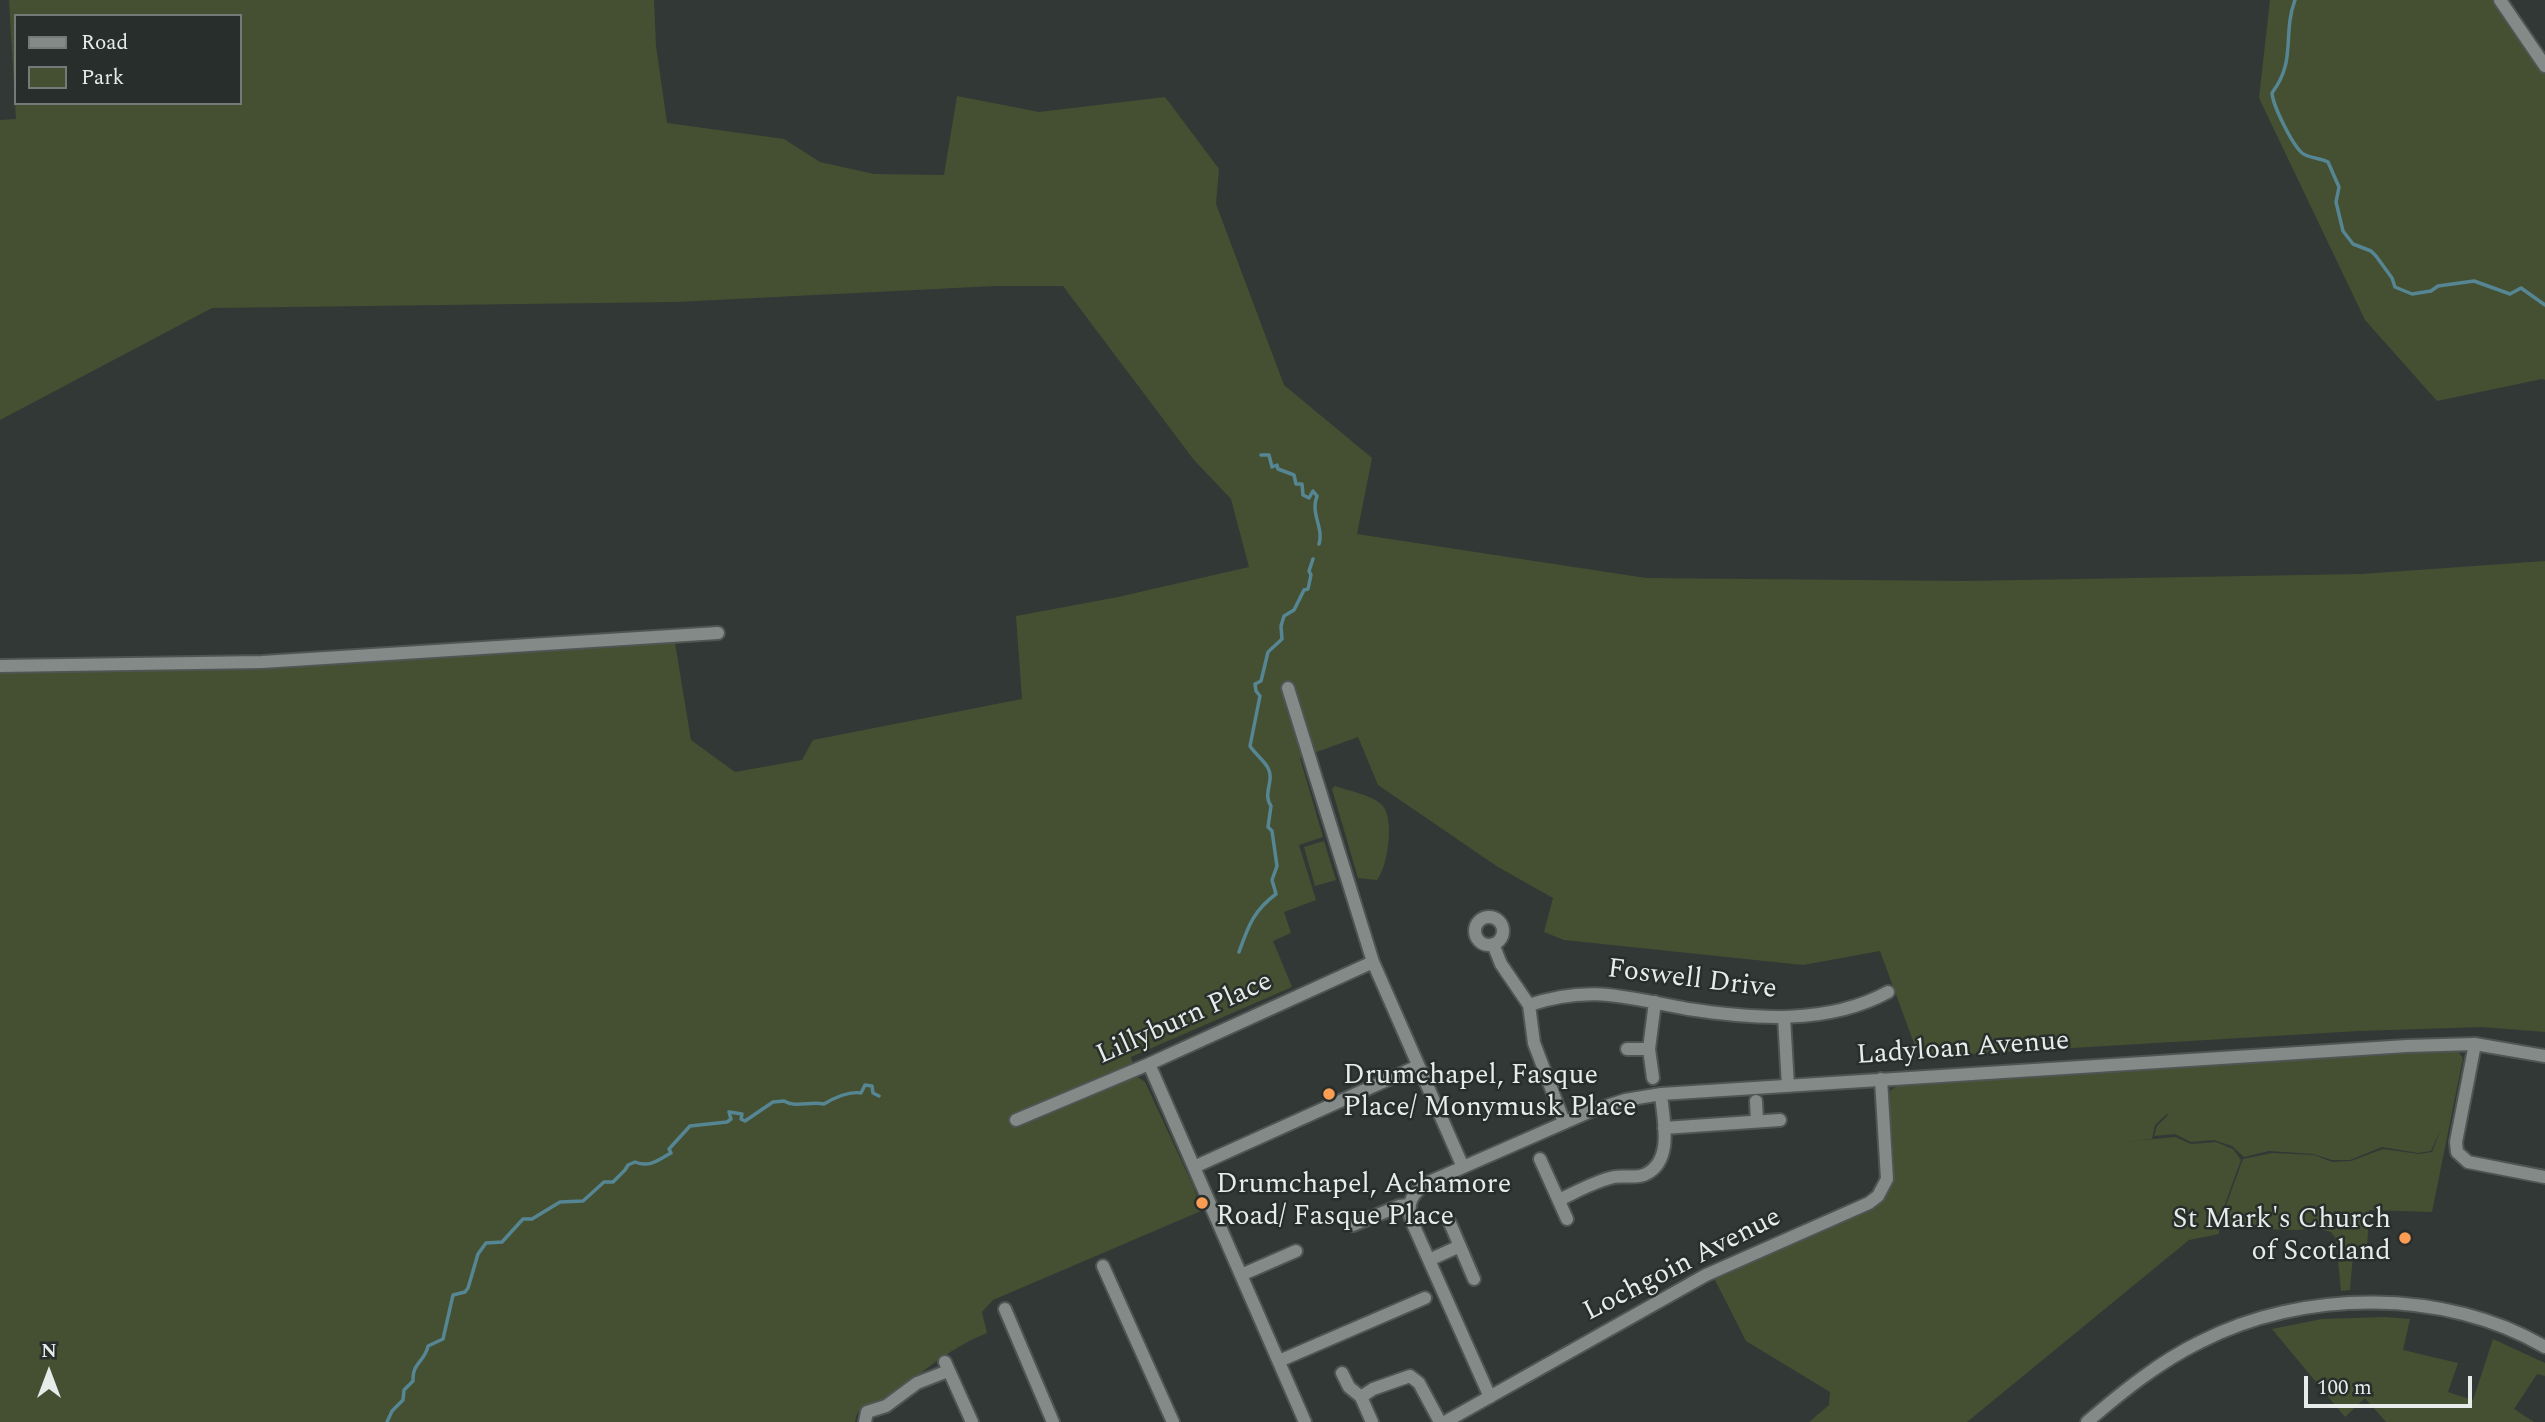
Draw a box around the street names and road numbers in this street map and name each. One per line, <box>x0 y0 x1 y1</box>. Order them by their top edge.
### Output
street label: Foswell Drive <box>1605 954 1779 1008</box>
street label: Lillyburn Place <box>1092 966 1278 1074</box>
street label: Ladyloan Avenue <box>1855 1026 2071 1074</box>
street label: Lochgoin Avenue <box>1579 1202 1787 1330</box>

